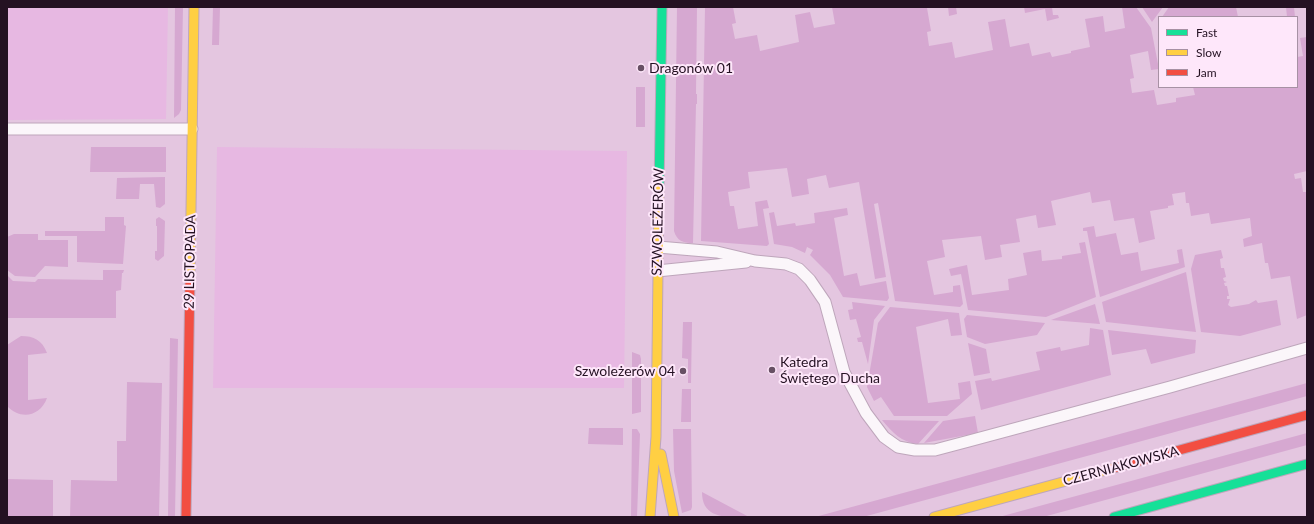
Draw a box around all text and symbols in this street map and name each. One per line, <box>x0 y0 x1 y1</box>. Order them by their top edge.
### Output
legend <box>1158 16 1298 88</box>
text: Fast <box>1196 25 1217 40</box>
text: Slow <box>1196 45 1221 60</box>
place label: Dragonów 01 <box>649 60 733 76</box>
marker: Dragonów 01 <box>636 63 646 73</box>
text: Jam <box>1196 65 1217 80</box>
street label: SZWOLEŻERÓW <box>649 168 667 276</box>
street label: 29 LISTOPADA <box>181 215 199 309</box>
place label: Katedra Świętego Ducha <box>780 354 880 386</box>
place label: Szwoleżerów 04 <box>575 363 675 379</box>
marker: Katedra Świętego Ducha <box>767 365 777 375</box>
marker: Szwoleżerów 04 <box>678 366 688 376</box>
street label: CZERNIAKOWSKA <box>1061 442 1181 490</box>

